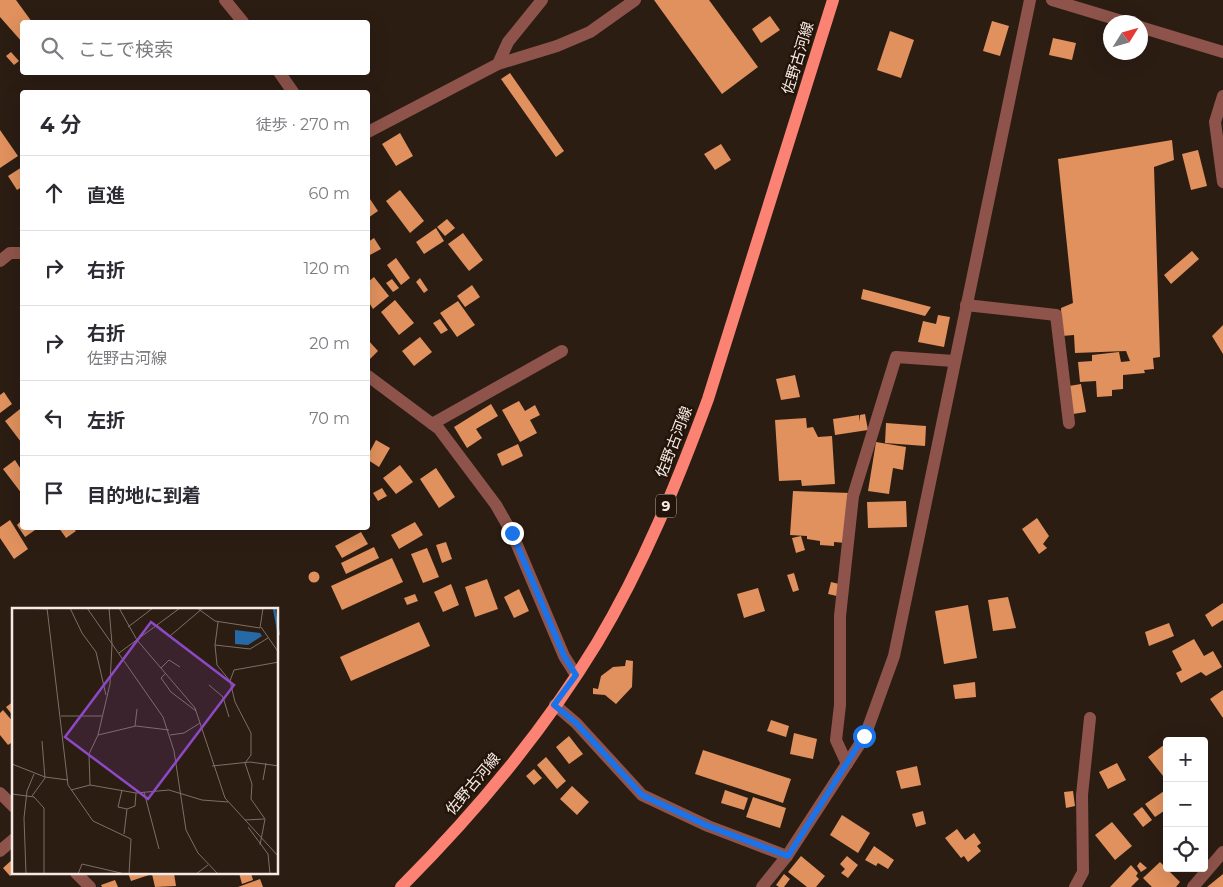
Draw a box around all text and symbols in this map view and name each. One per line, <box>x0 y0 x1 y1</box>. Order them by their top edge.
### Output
north arrow <box>1103 15 1148 60</box>
street label: 佐野古河線 <box>777 19 818 97</box>
search box <box>20 20 370 75</box>
icon: search <box>38 34 66 62</box>
text: ここで検索 <box>78 38 173 61</box>
text: 4 分 <box>40 112 81 137</box>
text: 徒歩 · 270 m <box>256 115 350 134</box>
icon: ahead <box>40 179 68 207</box>
text: 直進 <box>87 184 125 207</box>
text: 60 m <box>308 184 350 203</box>
icon: right <box>40 254 68 282</box>
text: 右折 <box>87 259 125 282</box>
text: 120 m <box>303 259 350 278</box>
text: 右折 <box>87 322 125 345</box>
icon: right <box>40 329 68 357</box>
text: 20 m <box>309 334 350 353</box>
text: 佐野古河線 <box>87 349 167 368</box>
street label: 佐野古河線 <box>651 403 696 480</box>
icon: left <box>40 404 68 432</box>
text: 左折 <box>87 409 125 432</box>
text: 70 m <box>309 409 350 428</box>
icon: arrive <box>40 479 68 507</box>
text: 目的地に到着 <box>87 484 201 507</box>
road number: 9 <box>656 494 676 518</box>
route end <box>501 522 524 545</box>
inset map <box>12 608 279 874</box>
route start <box>853 725 876 748</box>
map controls <box>1163 737 1208 872</box>
button: + <box>1163 737 1208 782</box>
street label: 佐野古河線 <box>441 749 504 819</box>
button: − <box>1163 782 1208 827</box>
button: locate <box>1163 827 1208 872</box>

